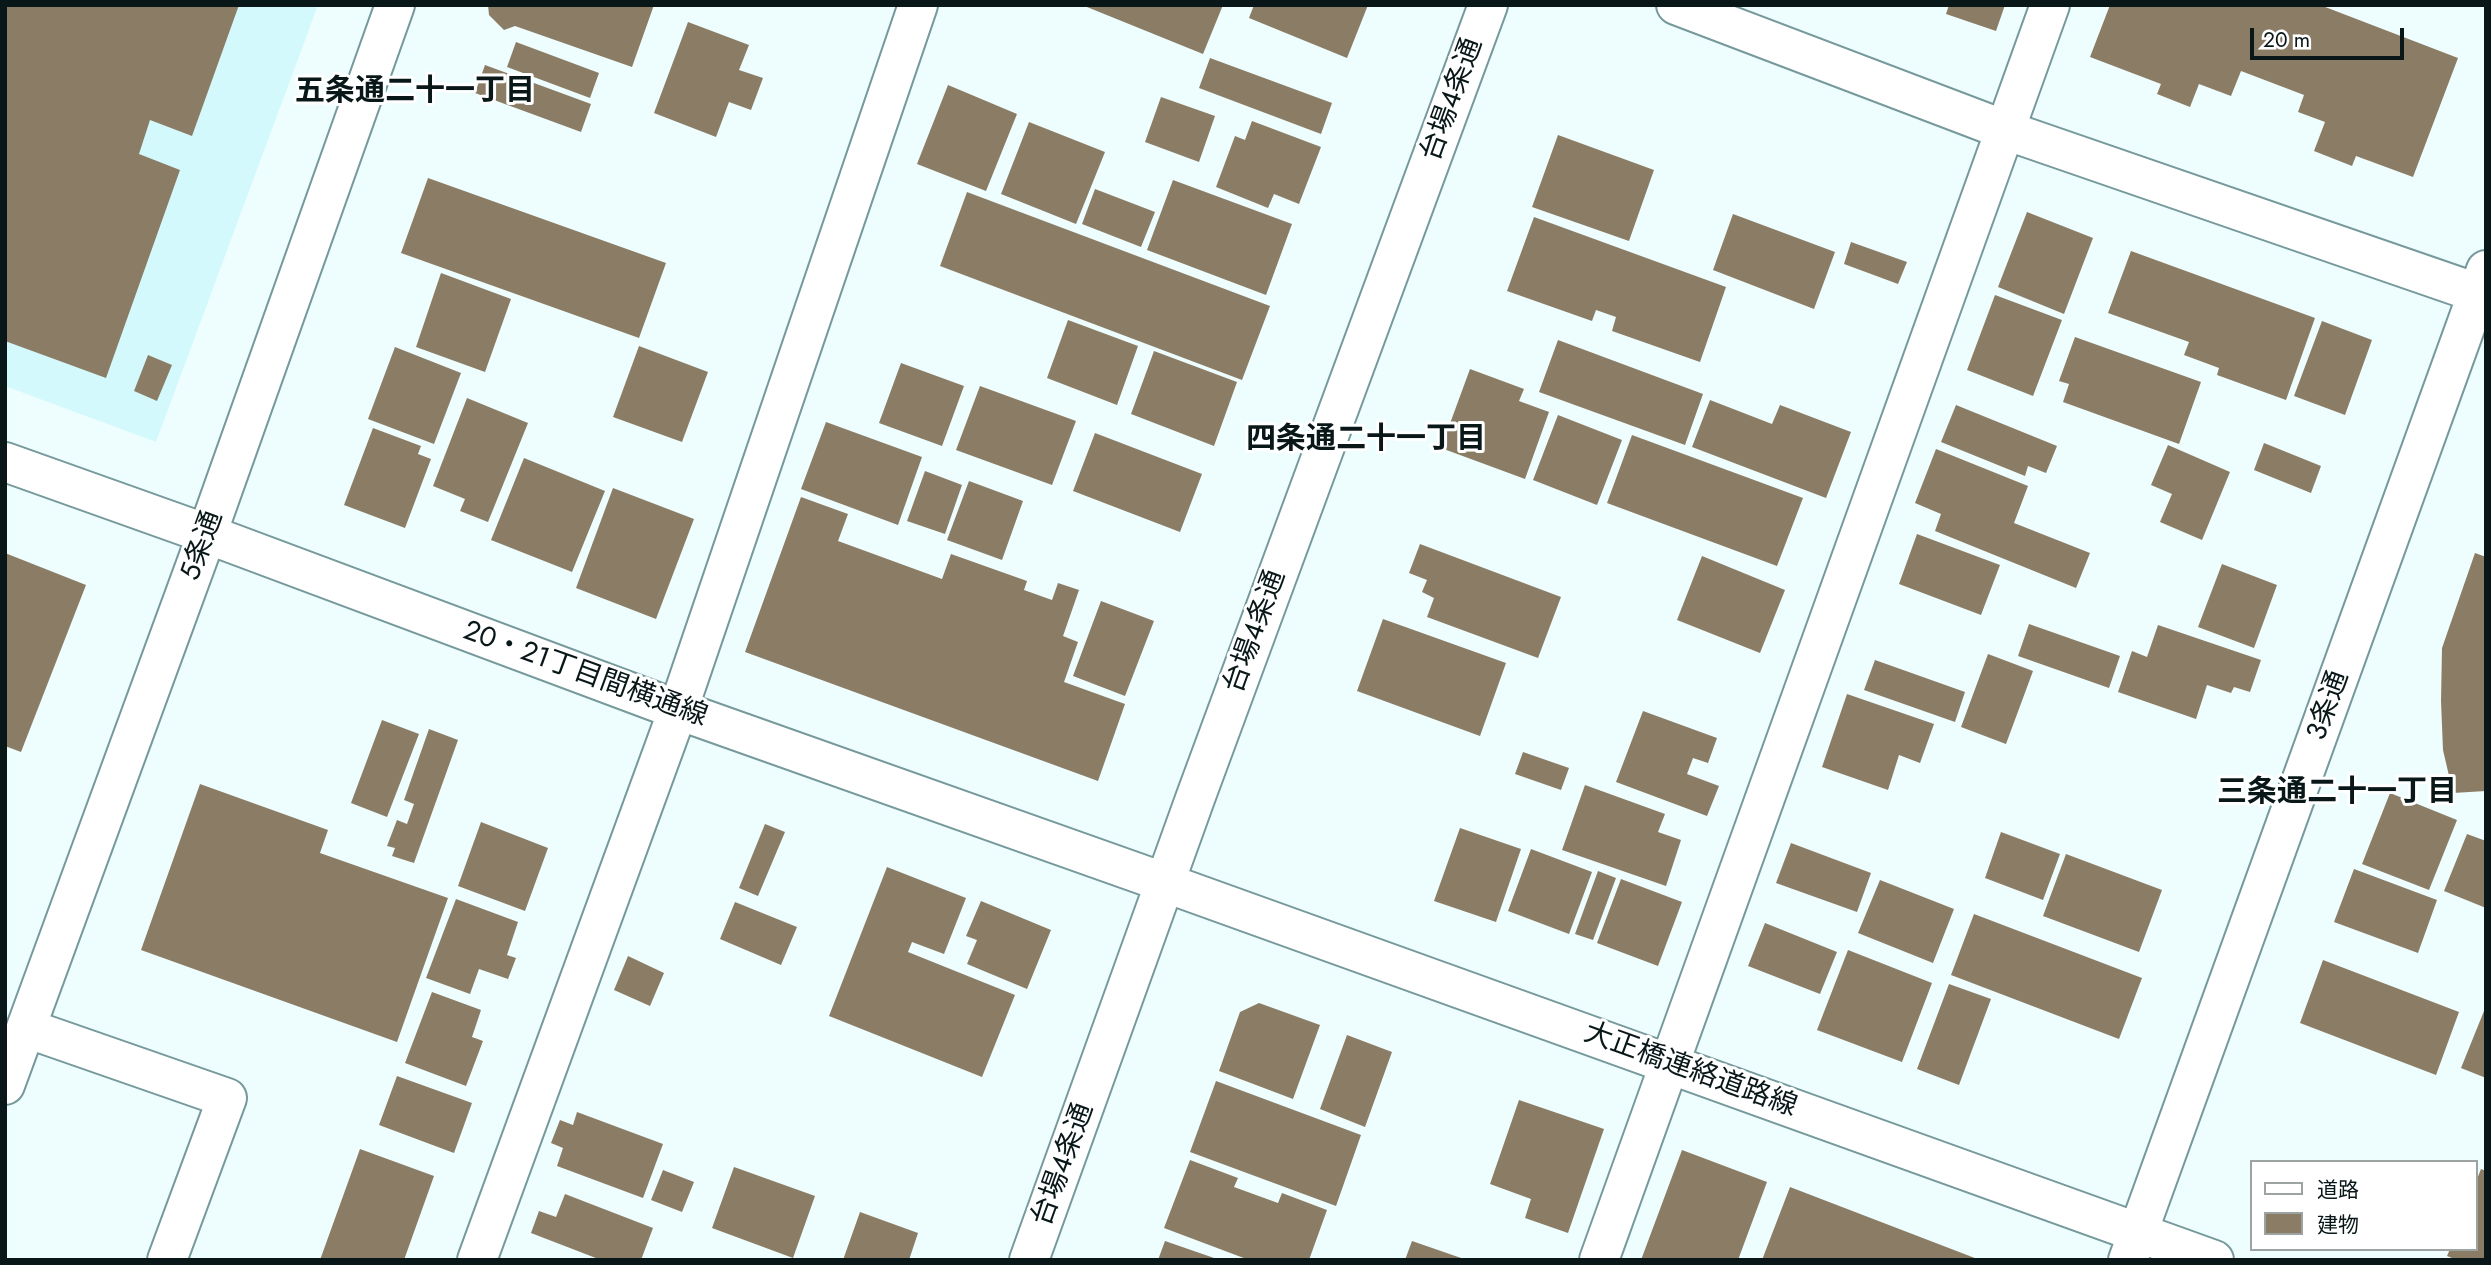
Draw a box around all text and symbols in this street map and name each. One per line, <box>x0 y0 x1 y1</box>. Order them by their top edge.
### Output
scale bar <box>2253 14 2407 58</box>
text: 20 m <box>2263 25 2310 55</box>
street label: 台場4条通 <box>1415 34 1491 166</box>
district label: 五条通二十一丁目 <box>295 75 535 111</box>
district label: 四条通二十一丁目 <box>1246 423 1486 459</box>
street label: 5条通 <box>175 507 231 585</box>
street label: 台場4条通 <box>1218 566 1294 698</box>
street label: 20・21丁目間横通線 <box>458 615 712 735</box>
street label: 3条通 <box>2301 667 2357 745</box>
district label: 三条通二十一丁目 <box>2217 776 2457 812</box>
street label: 大正橋連絡道路線 <box>1579 1017 1801 1125</box>
street label: 台場4条通 <box>1026 1099 1102 1231</box>
legend <box>2250 1160 2477 1251</box>
text: 道路 <box>2317 1175 2359 1205</box>
text: 建物 <box>2317 1210 2359 1240</box>

